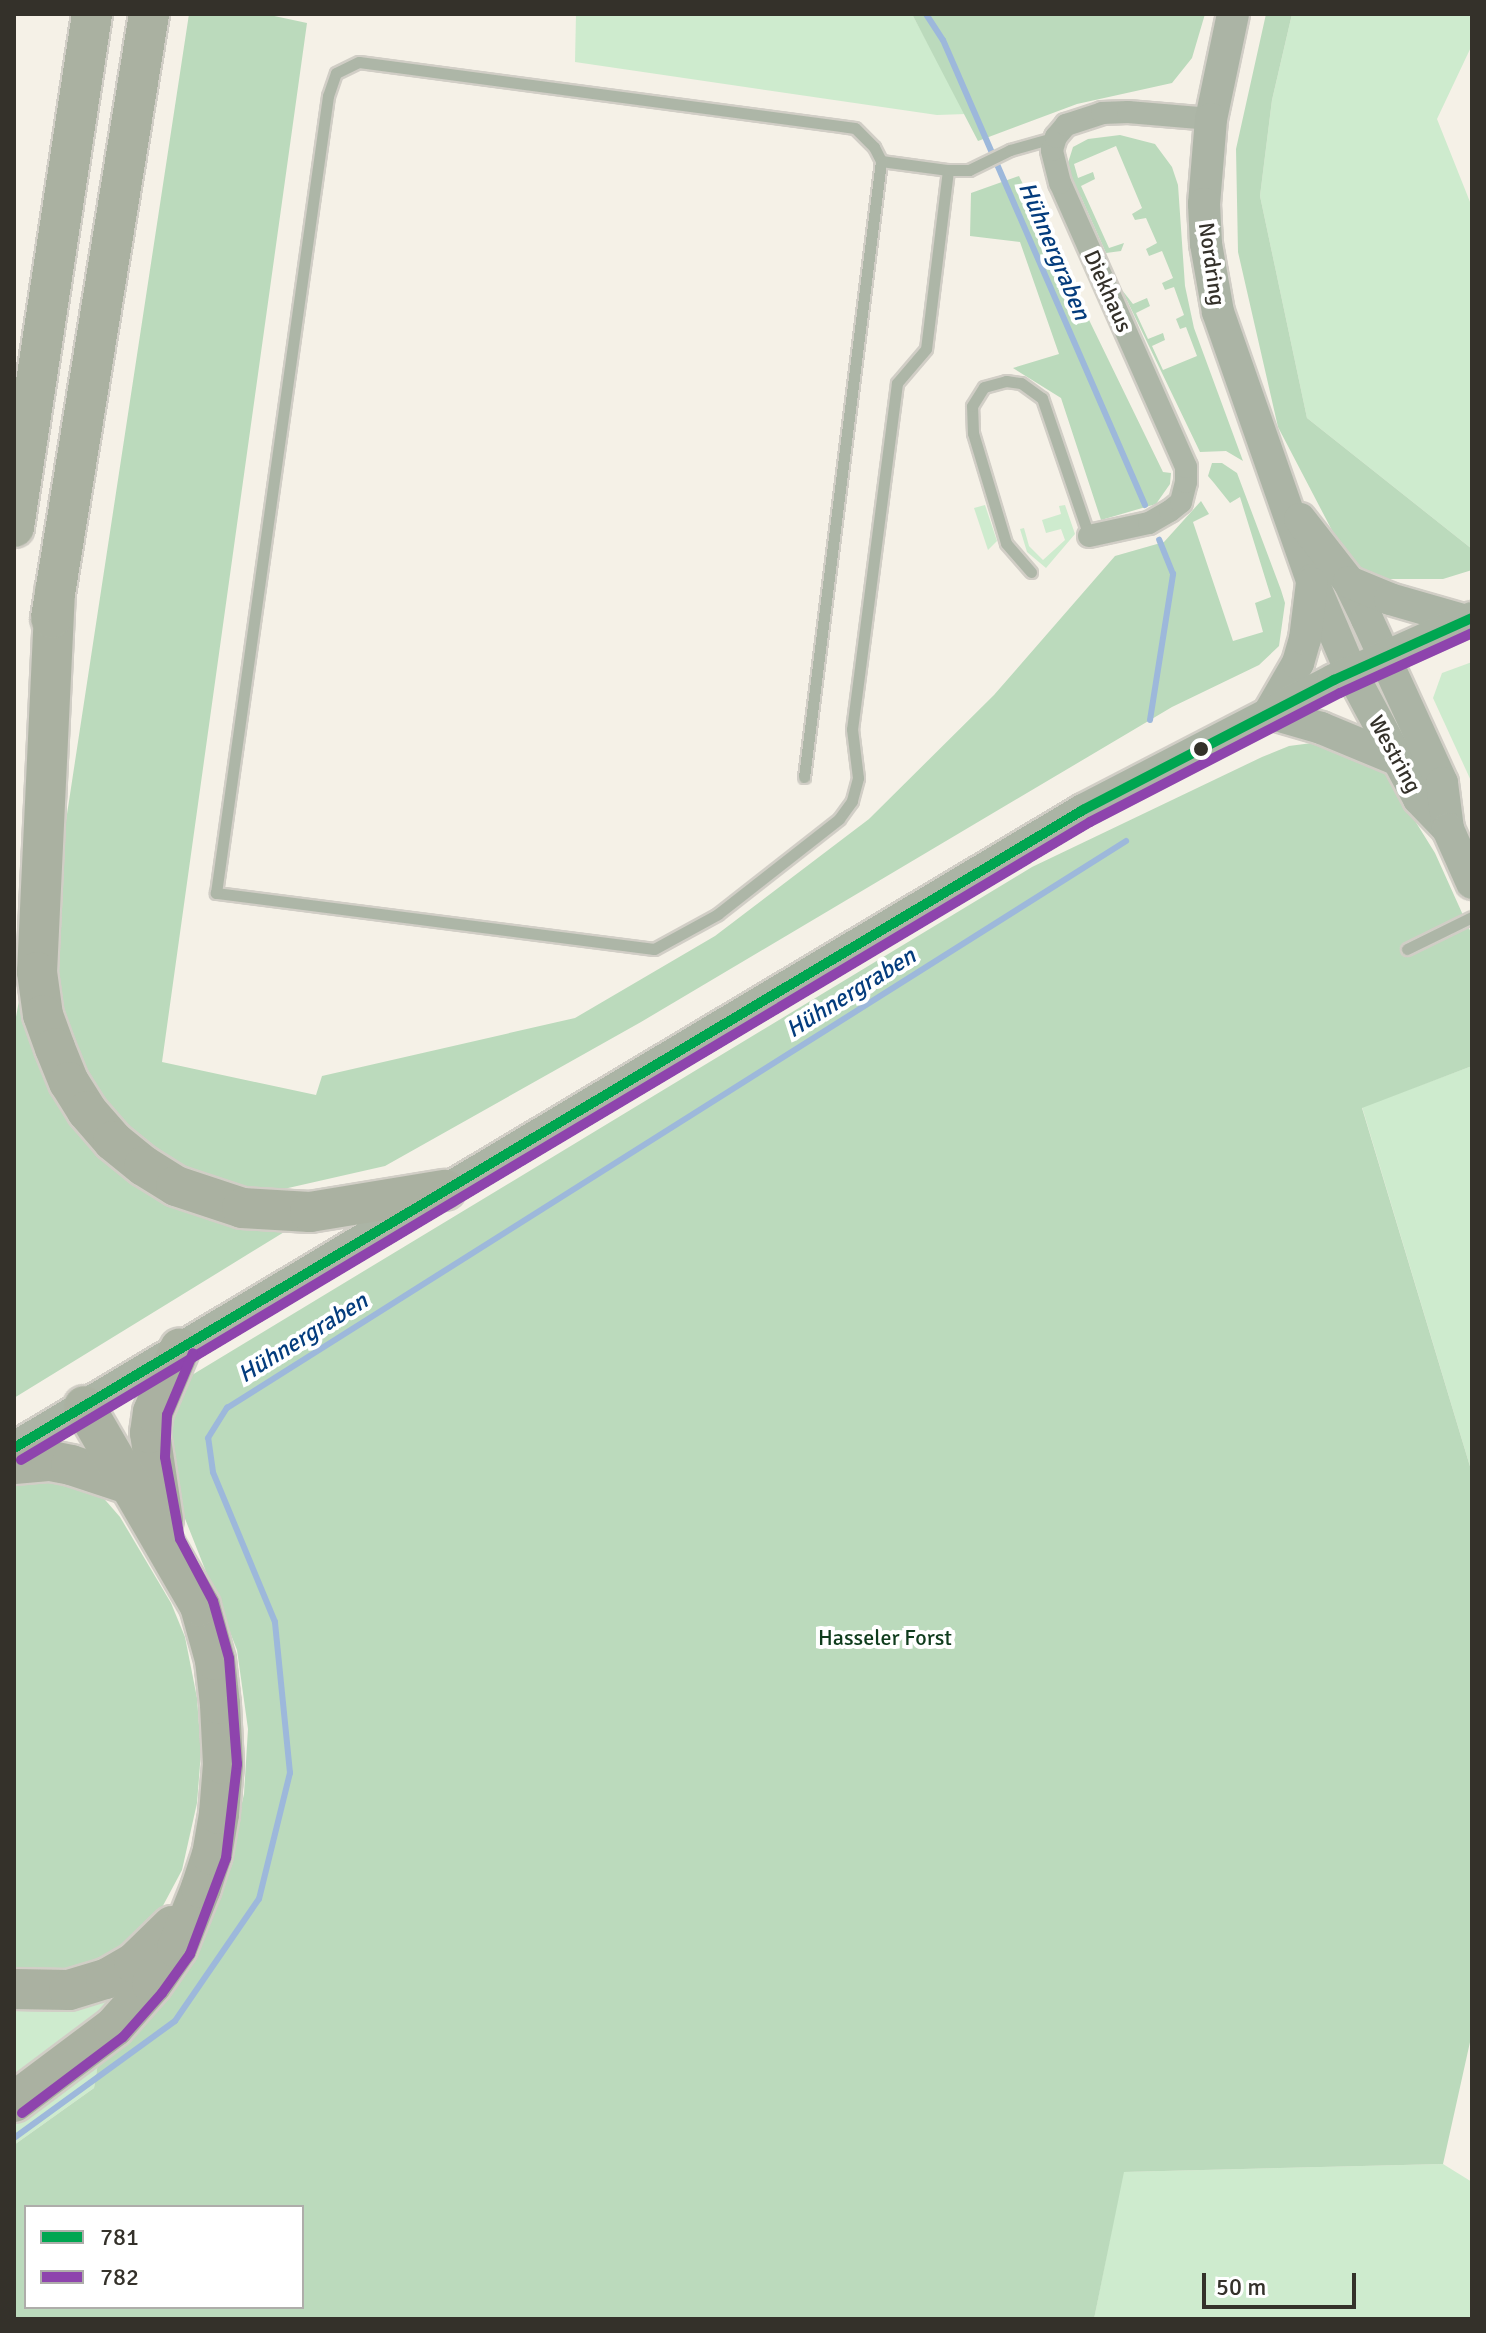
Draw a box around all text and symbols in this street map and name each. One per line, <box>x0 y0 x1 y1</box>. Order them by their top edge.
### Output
water label: Hühnergraben <box>1012 178 1096 324</box>
street label: Nordring <box>1193 221 1231 307</box>
street label: Diekhaus <box>1078 246 1138 336</box>
street label: Westring <box>1363 711 1427 797</box>
unlabelled marker <box>1193 741 1209 757</box>
water label: Hühnergraben <box>781 942 921 1044</box>
water label: Hühnergraben <box>233 1287 373 1389</box>
park label: Hasseler Forst <box>818 1625 952 1651</box>
legend <box>24 2205 304 2309</box>
text: 781 <box>100 2222 139 2252</box>
scale bar <box>1206 2257 1360 2307</box>
text: 782 <box>100 2262 139 2292</box>
text: 50 m <box>1216 2272 1266 2302</box>

